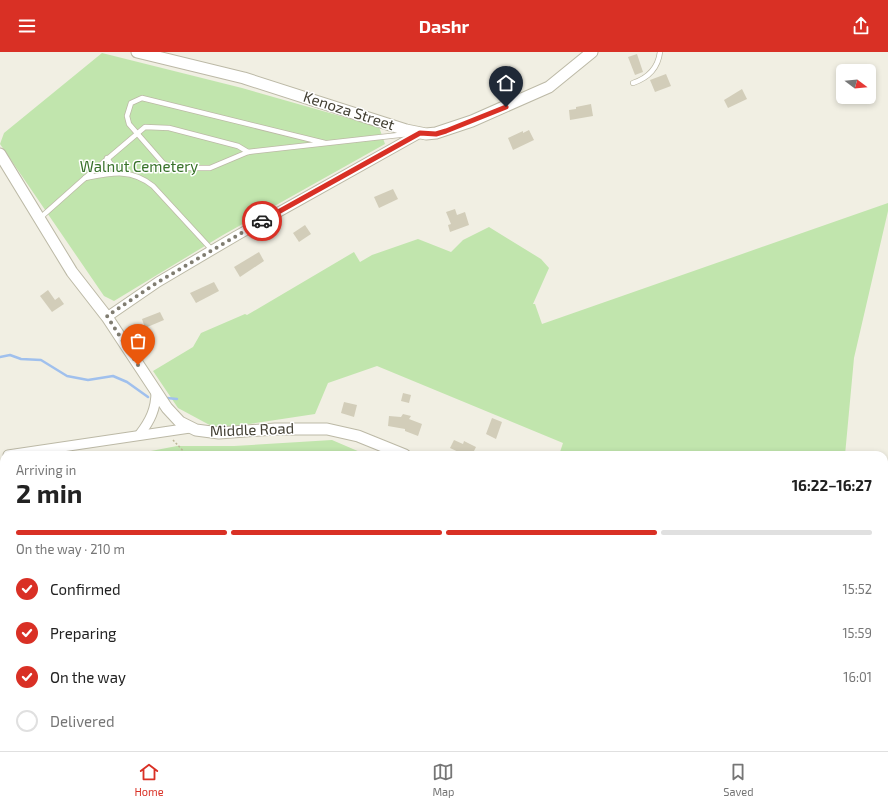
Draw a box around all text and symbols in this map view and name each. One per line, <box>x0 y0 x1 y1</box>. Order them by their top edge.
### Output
icon: menu <box>16 15 38 37</box>
text: Dashr <box>419 15 469 37</box>
icon: share <box>850 15 872 37</box>
north arrow <box>836 64 876 104</box>
map controls <box>836 64 876 104</box>
pin <box>489 66 523 107</box>
icon: home <box>495 72 517 94</box>
street label: Kenoza Street <box>301 87 397 133</box>
park label: Walnut Cemetery <box>80 157 198 175</box>
courier <box>242 201 282 241</box>
icon: car <box>251 210 273 232</box>
pin <box>121 324 155 365</box>
icon: bag <box>127 330 149 352</box>
street label: Middle Road <box>209 419 294 439</box>
text: Arriving in <box>16 462 76 478</box>
text: 16:22–16:27 <box>792 476 872 494</box>
text: 2 min <box>16 477 82 508</box>
text: On the way · 210 m <box>16 541 125 557</box>
icon: check <box>16 578 38 600</box>
text: Confirmed <box>50 580 121 598</box>
text: 15:52 <box>843 581 872 597</box>
icon: check <box>16 622 38 644</box>
text: Preparing <box>50 624 116 642</box>
text: 15:59 <box>842 625 872 641</box>
icon: check <box>16 666 38 688</box>
text: On the way <box>50 668 126 686</box>
text: 16:01 <box>843 669 872 685</box>
text: Delivered <box>50 712 115 730</box>
tab: Home <box>134 761 164 798</box>
tab: Map <box>432 761 455 798</box>
tab: Saved <box>723 761 754 798</box>

